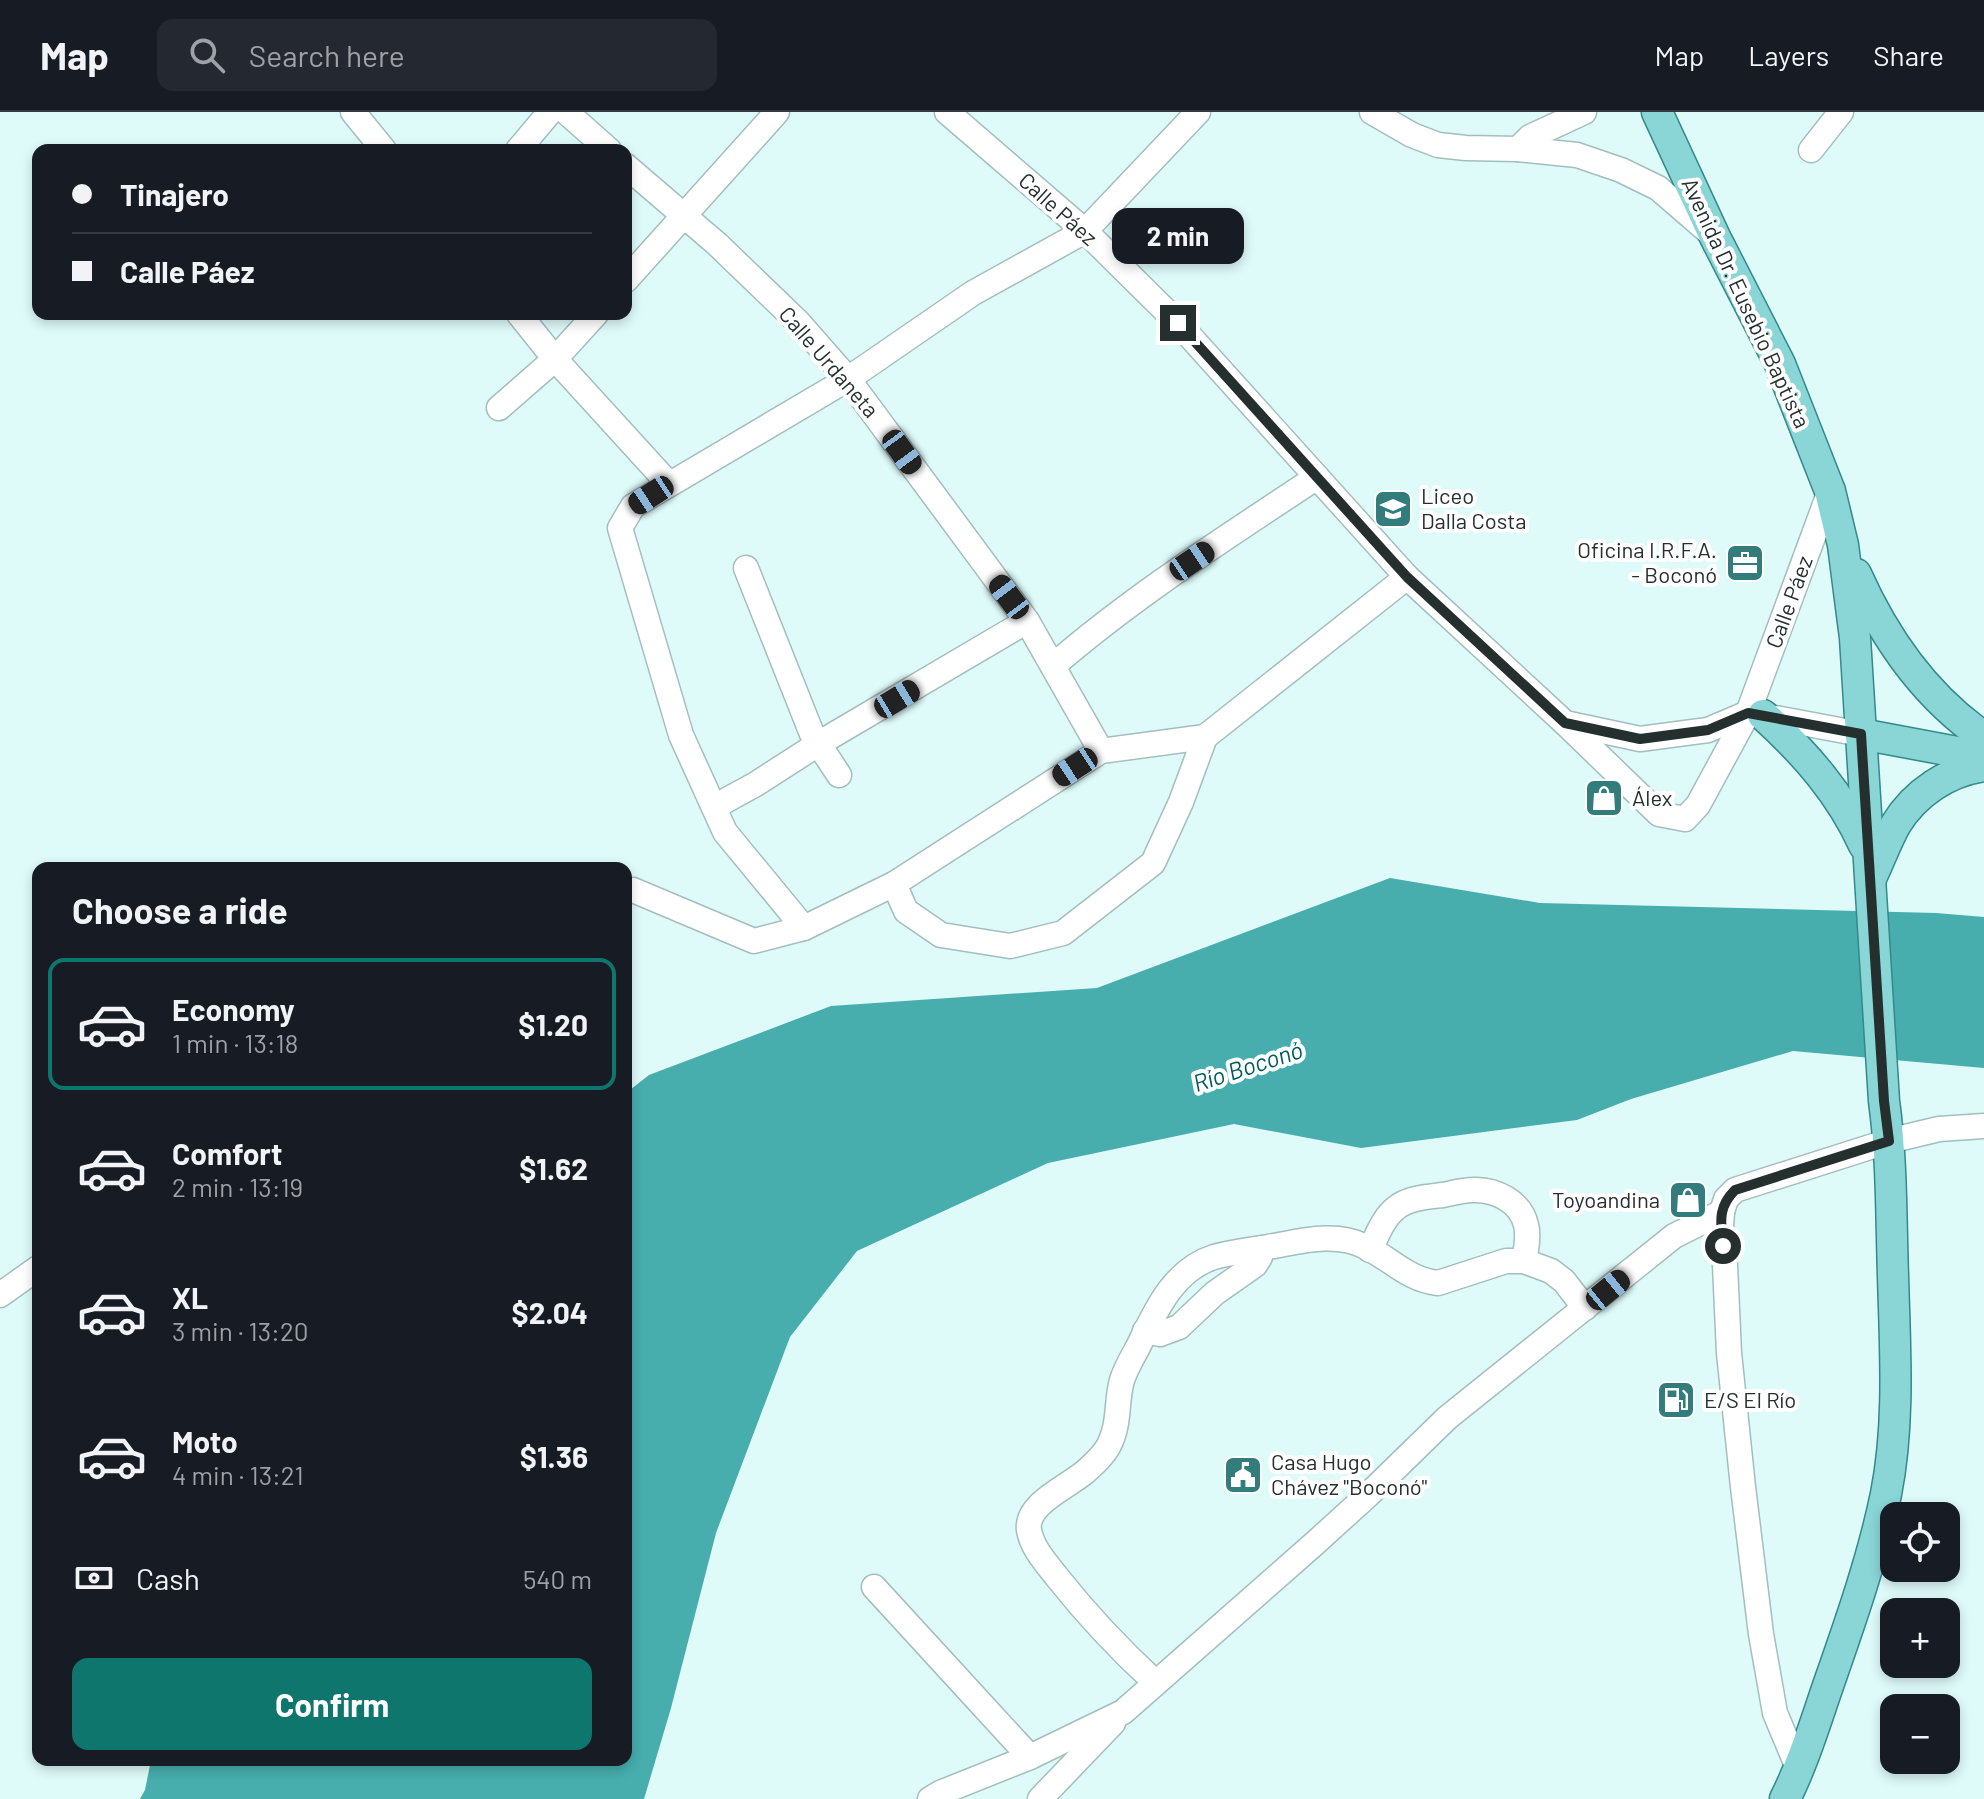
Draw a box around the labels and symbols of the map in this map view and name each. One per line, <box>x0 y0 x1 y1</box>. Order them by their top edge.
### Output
street label: Calle Páez <box>1014 166 1103 250</box>
street label: Avenida Dr. Eusebio Baptista <box>1677 173 1816 432</box>
callout: 2 min <box>1112 207 1244 263</box>
street label: Calle Urdaneta <box>774 301 885 422</box>
route end <box>1160 305 1196 341</box>
car <box>878 426 926 478</box>
car <box>624 472 678 518</box>
place label: Liceo Dalla Costa <box>1421 482 1527 533</box>
school or university icon: Liceo Dalla Costa <box>1372 488 1414 530</box>
place label: Oficina I.R.F.A. - Boconó <box>1577 536 1717 587</box>
car <box>1165 538 1219 584</box>
office icon: Oficina I.R.F.A. - Boconó <box>1724 542 1766 584</box>
street label: Calle Páez <box>1759 552 1817 651</box>
car <box>985 571 1033 623</box>
car <box>870 676 924 722</box>
car <box>1048 744 1102 790</box>
shop icon: Álex <box>1583 777 1625 819</box>
place label: Álex <box>1632 784 1672 810</box>
water label: Río Boconó <box>1189 1034 1306 1097</box>
shop icon: Toyoandina <box>1667 1179 1709 1221</box>
place label: Toyoandina <box>1552 1186 1660 1212</box>
route start <box>1705 1228 1741 1264</box>
car <box>1582 1266 1634 1314</box>
fuel station icon: E/S El Río <box>1655 1379 1697 1421</box>
place label: E/S El Río <box>1704 1386 1796 1412</box>
place label: Casa Hugo Chávez "Boconó" <box>1271 1448 1427 1499</box>
public building icon: Casa Hugo Chávez "Boconó" <box>1222 1454 1264 1496</box>

